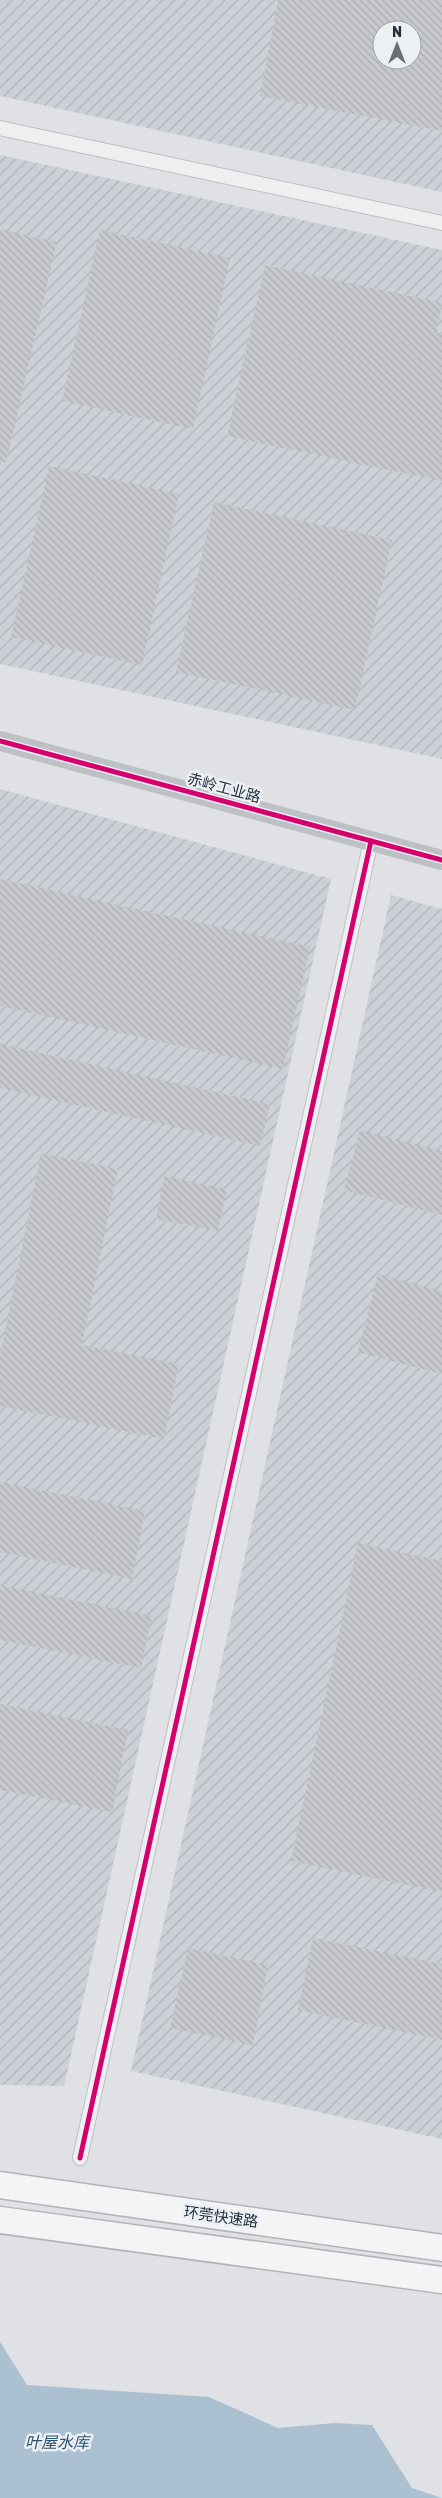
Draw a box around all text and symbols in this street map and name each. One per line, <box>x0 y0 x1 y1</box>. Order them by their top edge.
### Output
north arrow <box>372 20 422 70</box>
text: N <box>392 24 402 41</box>
street label: 赤岭工业路 <box>185 770 263 806</box>
street label: 环莞快速路 <box>183 2203 259 2231</box>
water label: 叶屋水库 <box>25 2433 92 2452</box>

